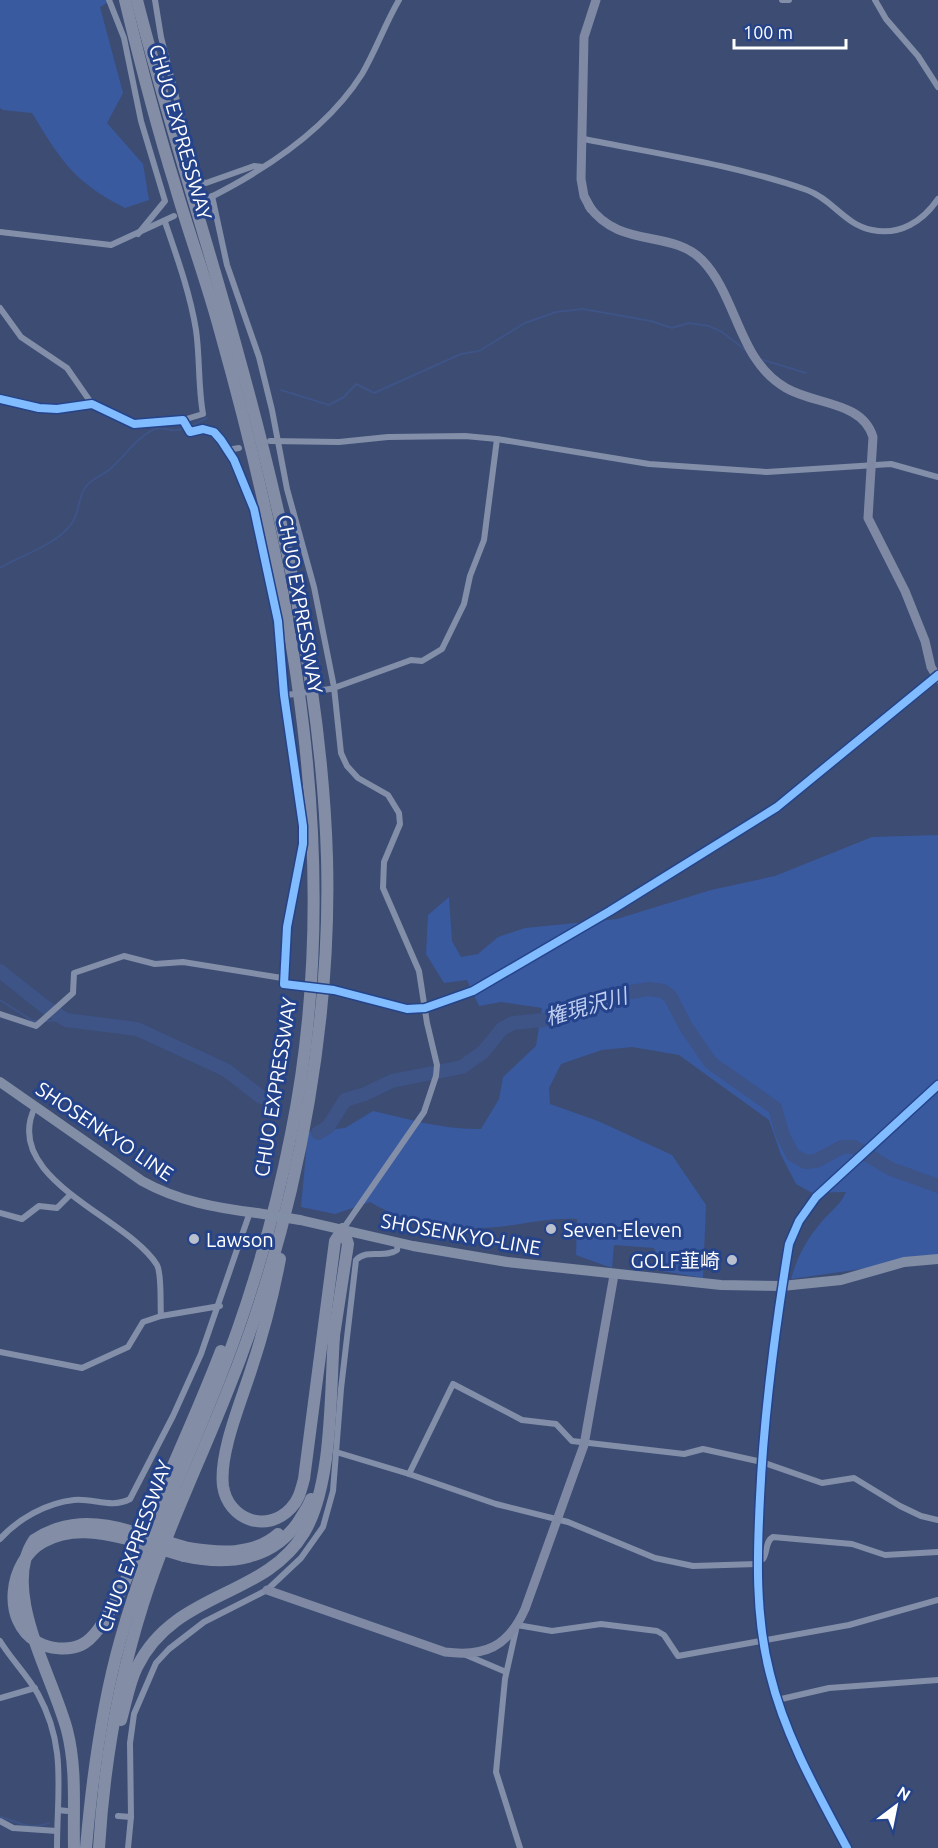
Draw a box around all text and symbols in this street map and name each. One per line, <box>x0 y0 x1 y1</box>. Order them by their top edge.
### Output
scale bar <box>734 12 846 50</box>
text: 100 m <box>743 22 793 42</box>
street label: CHUO EXPRESSWAY <box>145 42 217 223</box>
street label: CHUO EXPRESSWAY <box>274 513 328 696</box>
water label: 権現沢川 <box>542 982 632 1029</box>
street label: CHUO EXPRESSWAY <box>249 995 301 1178</box>
street label: SHOSENKYO LINE <box>32 1077 178 1185</box>
street label: SHOSENKYO-LINE <box>379 1209 543 1259</box>
place label: Seven-Eleven <box>563 1218 682 1241</box>
marker: Seven-Eleven <box>544 1222 558 1236</box>
place label: Lawson <box>206 1228 274 1251</box>
marker: Lawson <box>187 1232 201 1246</box>
place label: GOLF韮崎 <box>631 1249 720 1272</box>
marker: GOLF韮崎 <box>725 1253 739 1267</box>
street label: CHUO EXPRESSWAY <box>92 1456 176 1635</box>
north arrow <box>866 1776 926 1836</box>
text: N <box>894 1782 914 1804</box>

